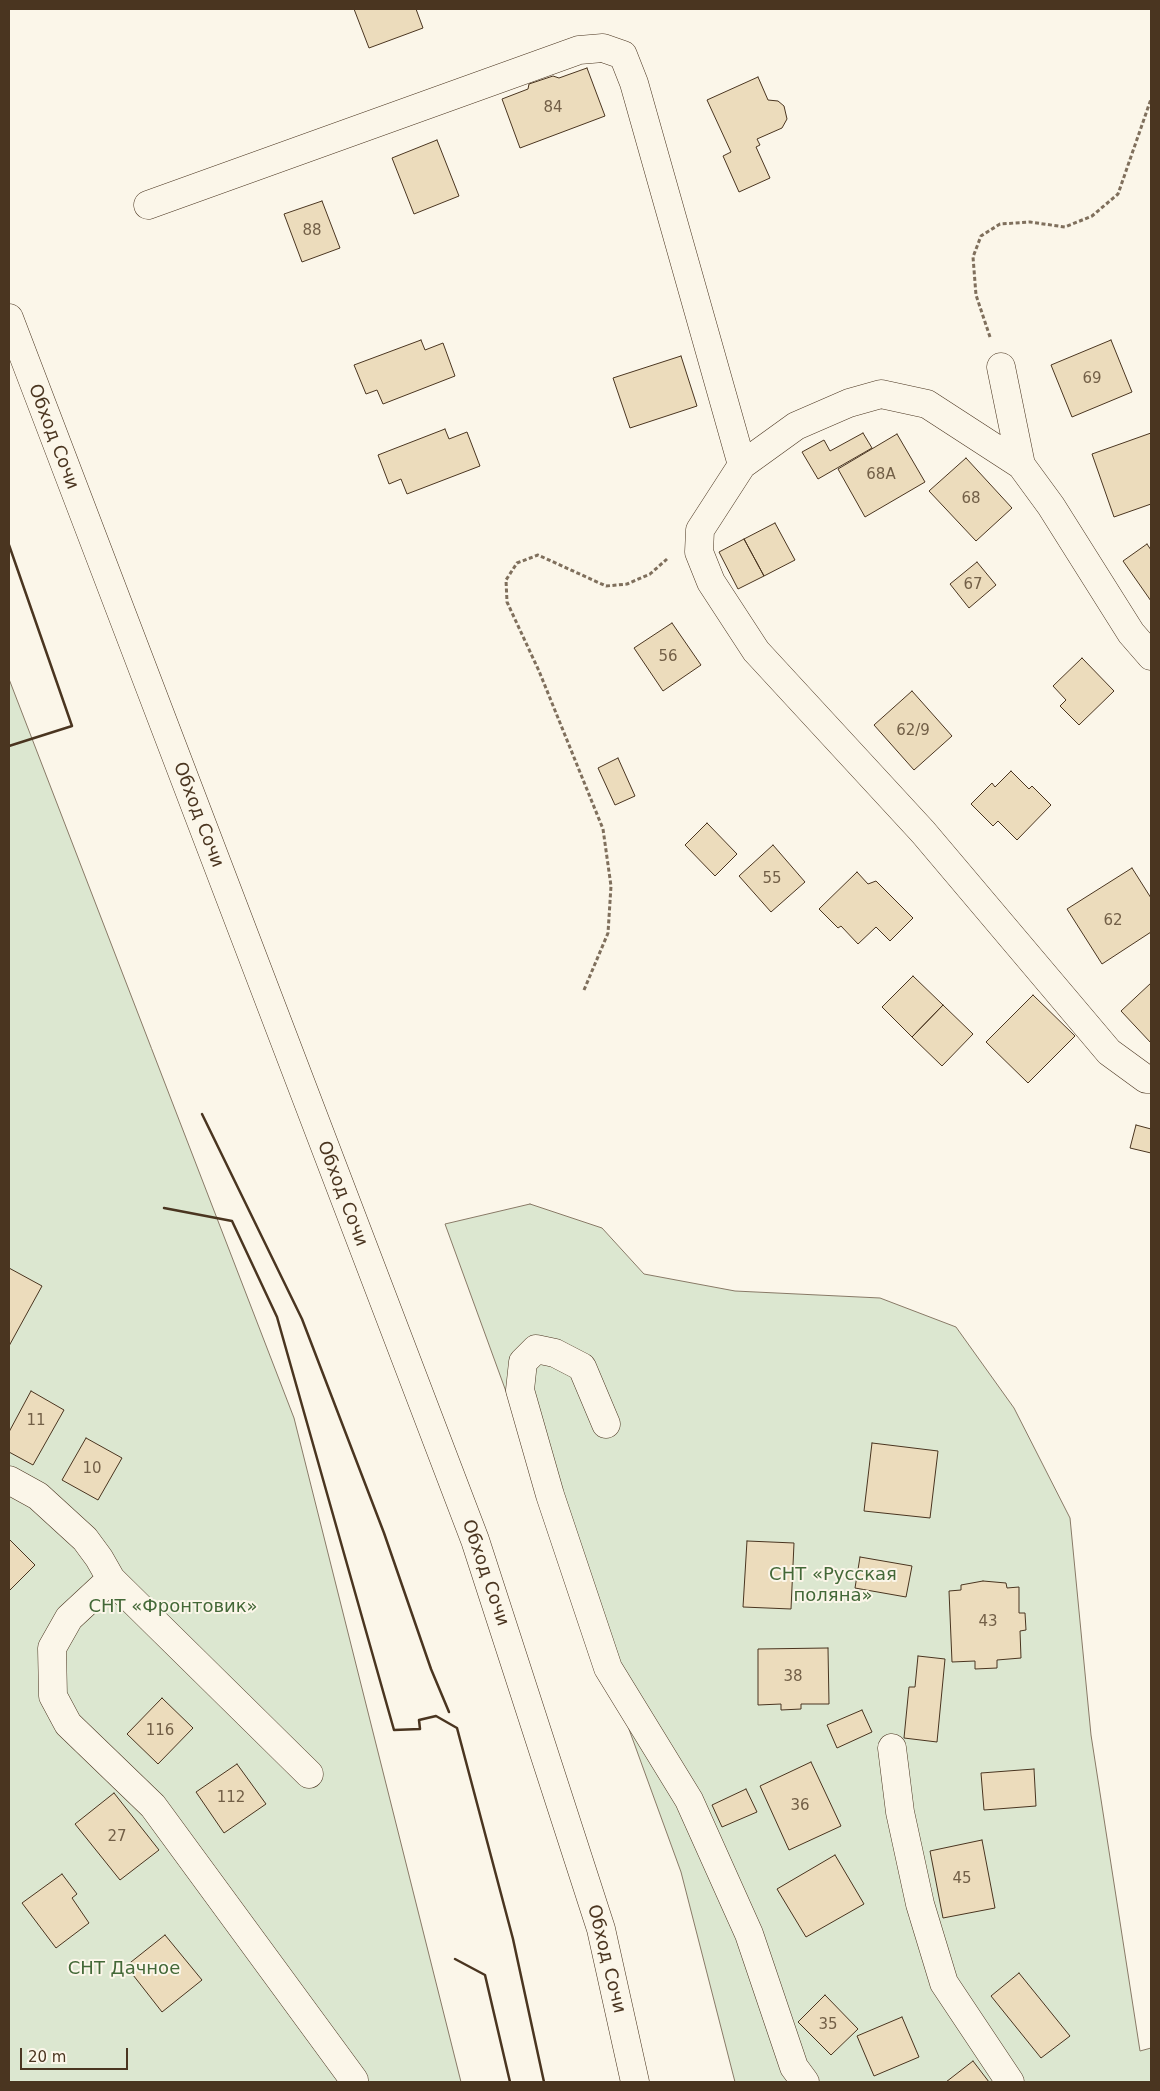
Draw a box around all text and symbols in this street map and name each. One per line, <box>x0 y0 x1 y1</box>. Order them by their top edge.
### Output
house number: 84 <box>543 99 563 117</box>
house number: 88 <box>302 222 322 240</box>
house number: 69 <box>1082 370 1102 388</box>
street label: Обход Сочи <box>23 381 83 493</box>
house number: 68А <box>866 466 896 484</box>
house number: 68 <box>961 490 981 508</box>
house number: 67 <box>963 576 983 594</box>
house number: 56 <box>658 648 678 666</box>
house number: 62/9 <box>896 722 930 740</box>
street label: Обход Сочи <box>168 759 228 871</box>
house number: 55 <box>762 870 782 888</box>
house number: 62 <box>1103 912 1123 930</box>
street label: Обход Сочи <box>312 1138 372 1250</box>
house number: 11 <box>26 1412 46 1430</box>
house number: 10 <box>82 1460 102 1478</box>
street label: Обход Сочи <box>457 1517 513 1629</box>
park label: СНТ «Русская поляна» <box>769 1564 897 1606</box>
park label: СНТ «Фронтовик» <box>88 1596 258 1618</box>
house number: 43 <box>978 1613 998 1631</box>
house number: 38 <box>783 1668 803 1686</box>
house number: 116 <box>146 1722 174 1740</box>
house number: 112 <box>217 1789 245 1807</box>
house number: 36 <box>790 1797 810 1815</box>
house number: 27 <box>107 1828 127 1846</box>
house number: 45 <box>952 1870 972 1888</box>
street label: Обход Сочи <box>582 1903 630 2015</box>
park label: СНТ Дачное <box>68 1958 180 1980</box>
house number: 35 <box>818 2016 838 2034</box>
scale bar <box>22 2038 130 2070</box>
text: 20 m <box>28 2048 66 2066</box>

